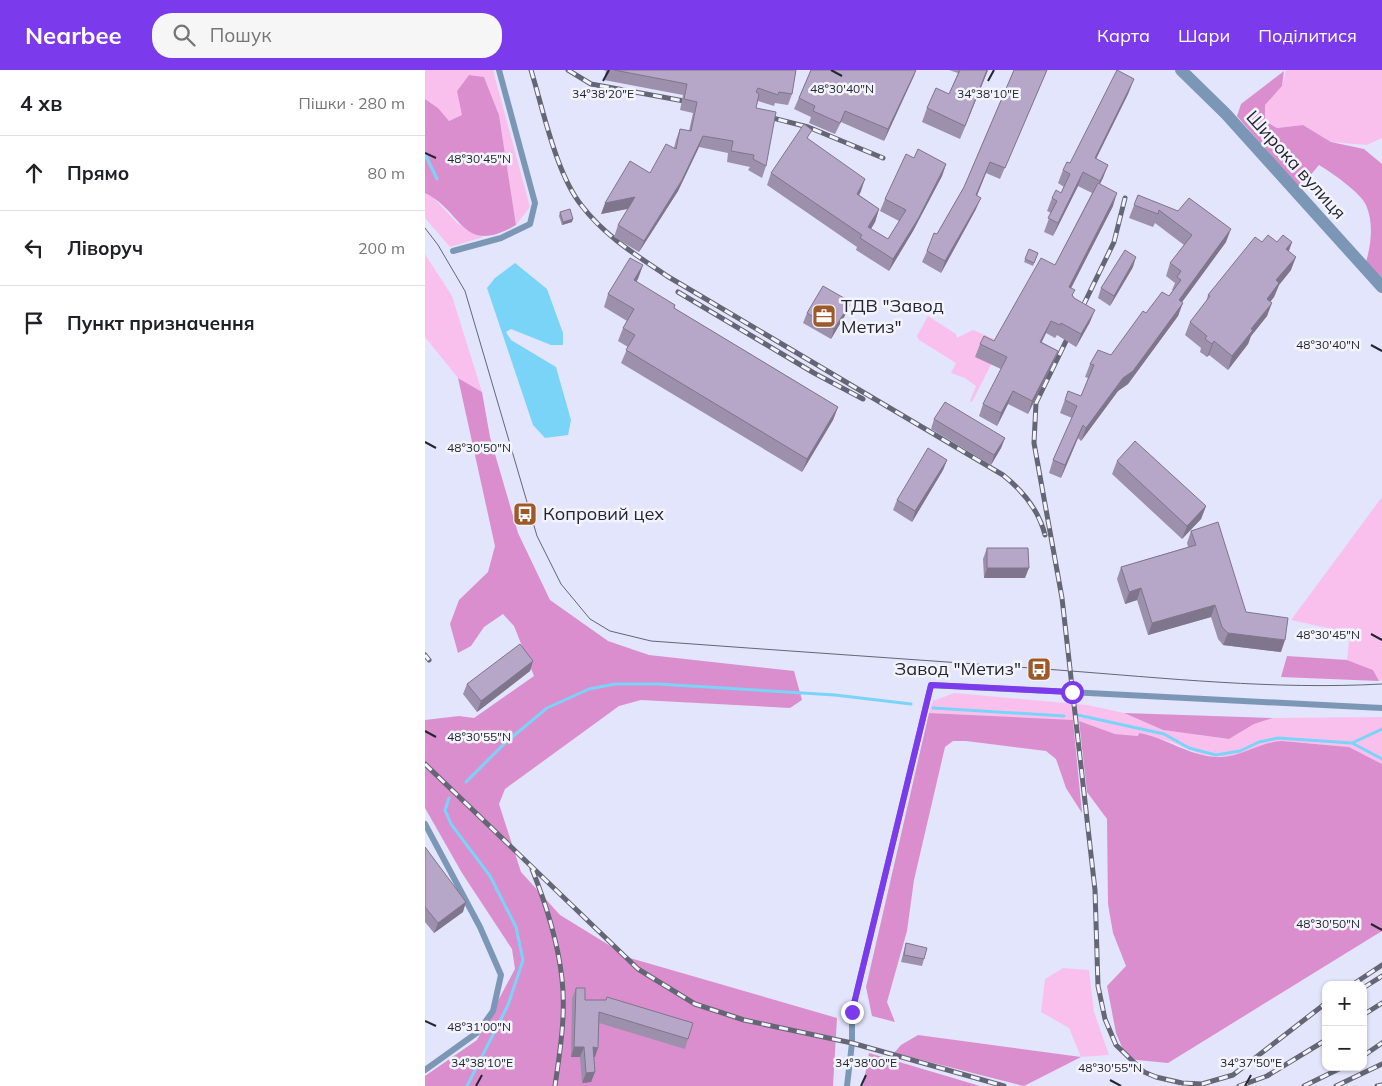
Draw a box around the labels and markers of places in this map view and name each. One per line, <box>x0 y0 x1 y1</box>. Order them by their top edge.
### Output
place label: ТДВ "Завод Метиз" <box>841 294 944 338</box>
office icon: ТДВ "Завод Метиз" <box>811 303 837 329</box>
bus stop icon: Копровий цех <box>512 501 538 527</box>
place label: Копровий цех <box>543 502 664 525</box>
bus stop icon: Завод "Метиз" <box>1026 656 1052 682</box>
place label: Завод "Метиз" <box>895 657 1021 680</box>

